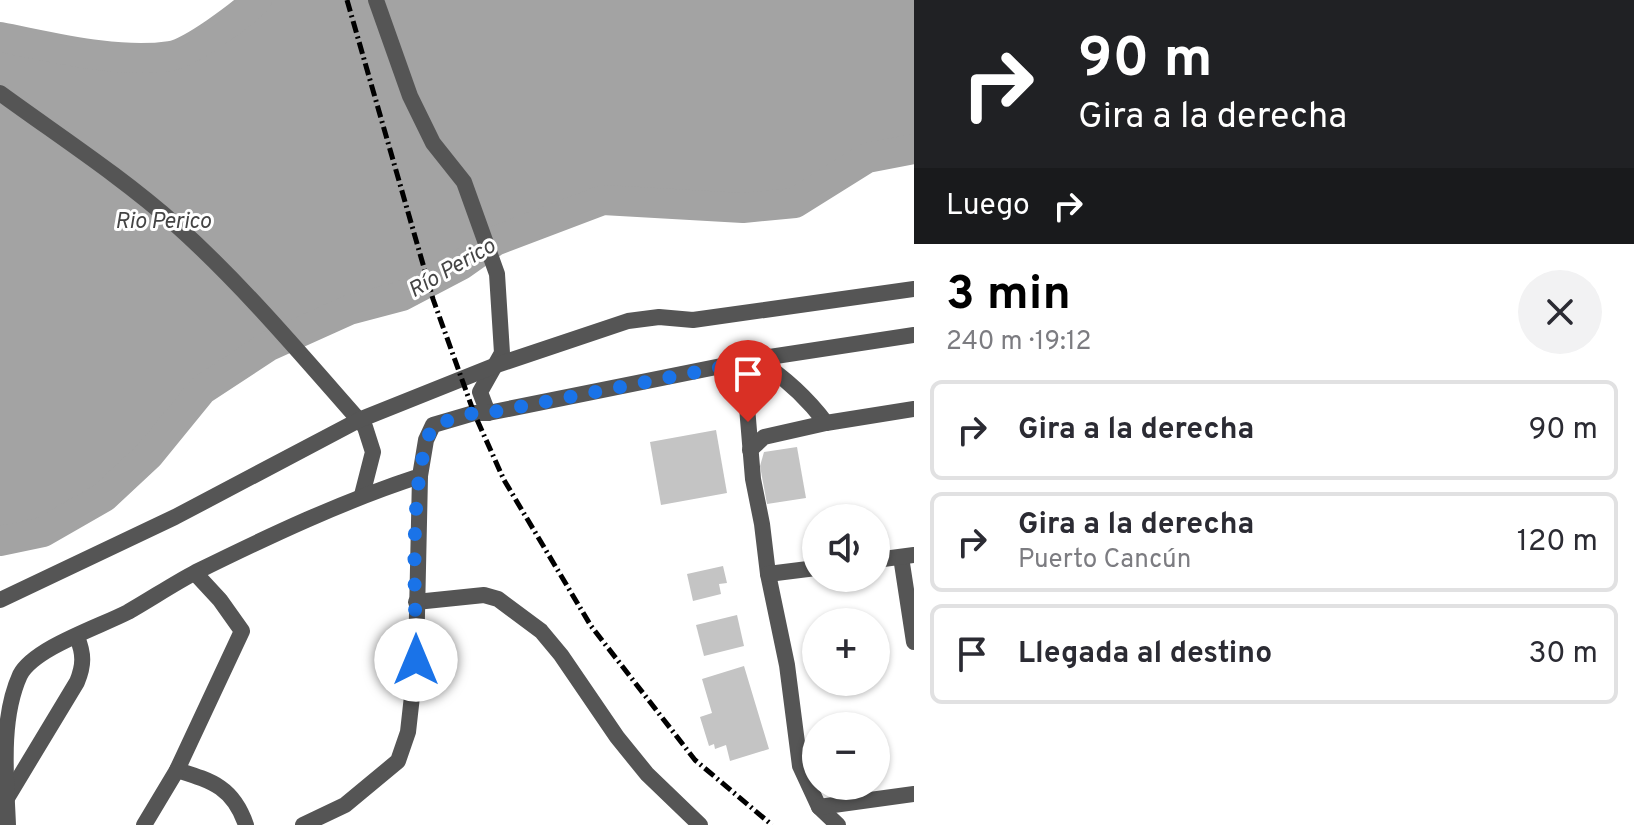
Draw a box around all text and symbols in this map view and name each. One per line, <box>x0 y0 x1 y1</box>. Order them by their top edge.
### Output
text: 90 m <box>1078 26 1213 96</box>
icon: right <box>946 32 1050 136</box>
text: Gira a la derecha <box>1078 95 1347 141</box>
icon: right <box>1046 184 1090 228</box>
text: Luego <box>946 188 1030 225</box>
water label: Rio Perico <box>115 209 211 236</box>
water label: Río Perico <box>404 233 501 305</box>
text: 3 min <box>946 266 1071 326</box>
button: close <box>1518 270 1602 354</box>
text: 240 m · 19:12 <box>946 326 1092 359</box>
pin <box>714 340 782 422</box>
icon: arrive <box>726 352 770 396</box>
icon: right <box>950 408 994 452</box>
text: Gira a la derecha <box>1018 412 1254 449</box>
text: 90 m <box>1529 412 1598 449</box>
map controls <box>802 504 890 800</box>
button: sound <box>802 504 890 592</box>
text: Gira a la derecha <box>1018 507 1254 544</box>
icon: right <box>950 520 994 564</box>
text: 120 m <box>1517 524 1598 561</box>
text: Puerto Cancún <box>1018 544 1191 577</box>
button: + <box>802 608 890 696</box>
position arrow <box>374 618 458 702</box>
icon: arrive <box>950 632 994 676</box>
text: Llegada al destino <box>1018 636 1272 673</box>
text: 30 m <box>1529 636 1598 673</box>
button: − <box>802 712 890 800</box>

